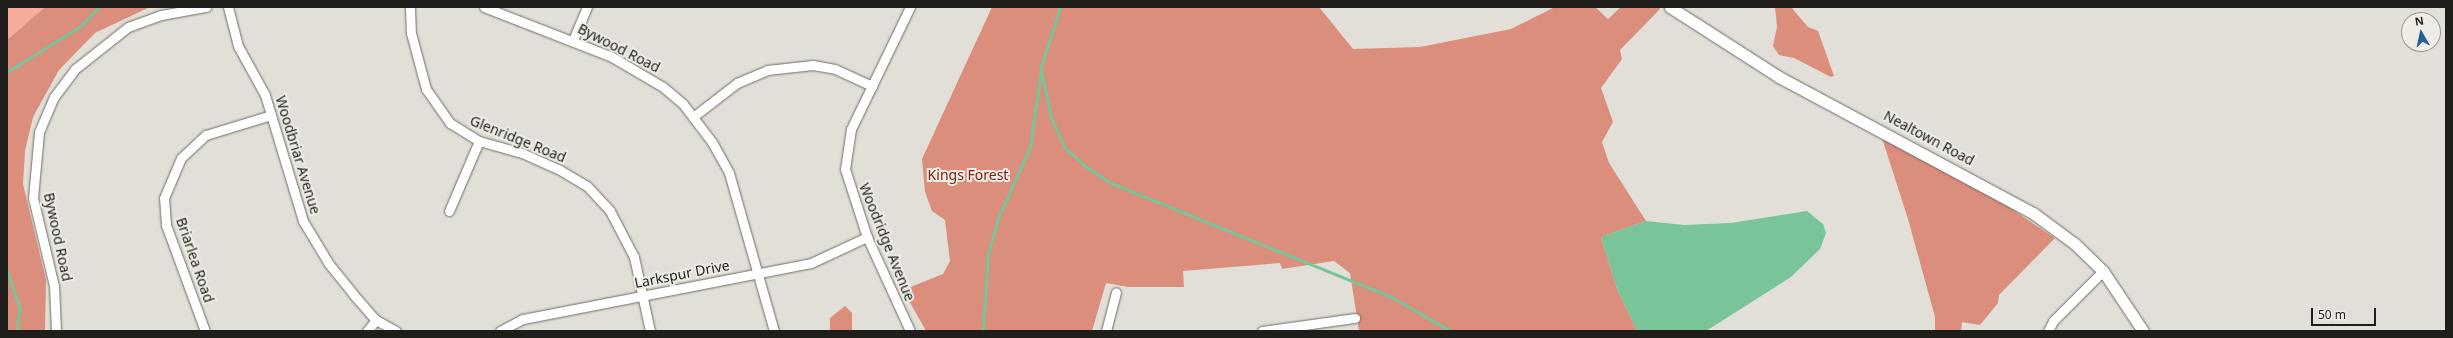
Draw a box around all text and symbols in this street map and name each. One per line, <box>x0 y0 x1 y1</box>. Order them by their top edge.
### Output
north arrow <box>2401 12 2441 52</box>
text: N <box>2414 13 2425 29</box>
street label: Bywood Road <box>575 20 663 76</box>
street label: Woodbriar Avenue <box>272 94 324 216</box>
street label: Nealtown Road <box>1881 107 1977 169</box>
street label: Glenridge Road <box>468 112 568 166</box>
park label: Kings Forest <box>928 167 1008 183</box>
street label: Woodridge Avenue <box>856 181 918 303</box>
street label: Bywood Road <box>40 191 76 283</box>
street label: Briarlea Road <box>173 215 217 305</box>
street label: Larkspur Drive <box>633 257 731 291</box>
scale bar <box>2313 300 2378 326</box>
text: 50 m <box>2318 306 2346 323</box>

